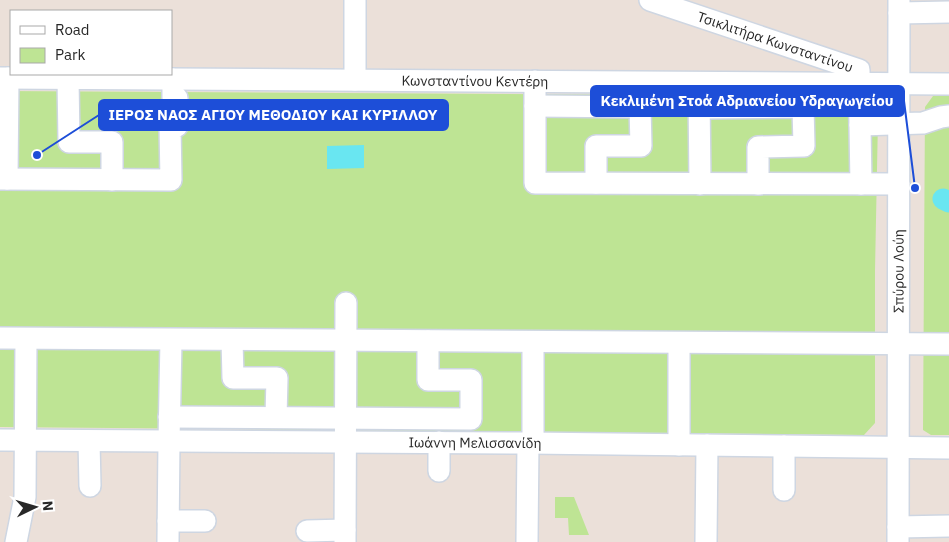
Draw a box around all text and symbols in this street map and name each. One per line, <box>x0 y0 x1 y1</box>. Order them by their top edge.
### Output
street label: Τσικλιτήρα Κωνσταντίνου <box>695 7 855 76</box>
legend <box>10 10 172 75</box>
text: Road <box>55 20 90 39</box>
text: Park <box>55 45 85 64</box>
street label: Κωνσταντίνου Κεντέρη <box>402 72 548 90</box>
callout: Κεκλιμένη Στοά Αδριανείου Υδραγωγείου <box>591 86 904 116</box>
text: Κεκλιμένη Στοά Αδριανείου Υδραγωγείου <box>601 91 893 110</box>
callout: ΙΕΡΟΣ ΝΑΟΣ ΑΓΙΟΥ ΜΕΘΟΔΙΟΥ ΚΑΙ ΚΥΡΙΛΛΟΥ <box>99 100 448 130</box>
text: ΙΕΡΟΣ ΝΑΟΣ ΑΓΙΟΥ ΜΕΘΟΔΙΟΥ ΚΑΙ ΚΥΡΙΛΛΟΥ <box>108 105 438 124</box>
street label: Σπύρου Λούη <box>889 229 908 313</box>
street label: Ιωάννη Μελισσανίδη <box>408 433 542 452</box>
north arrow <box>10 482 60 532</box>
text: N <box>39 500 57 512</box>

